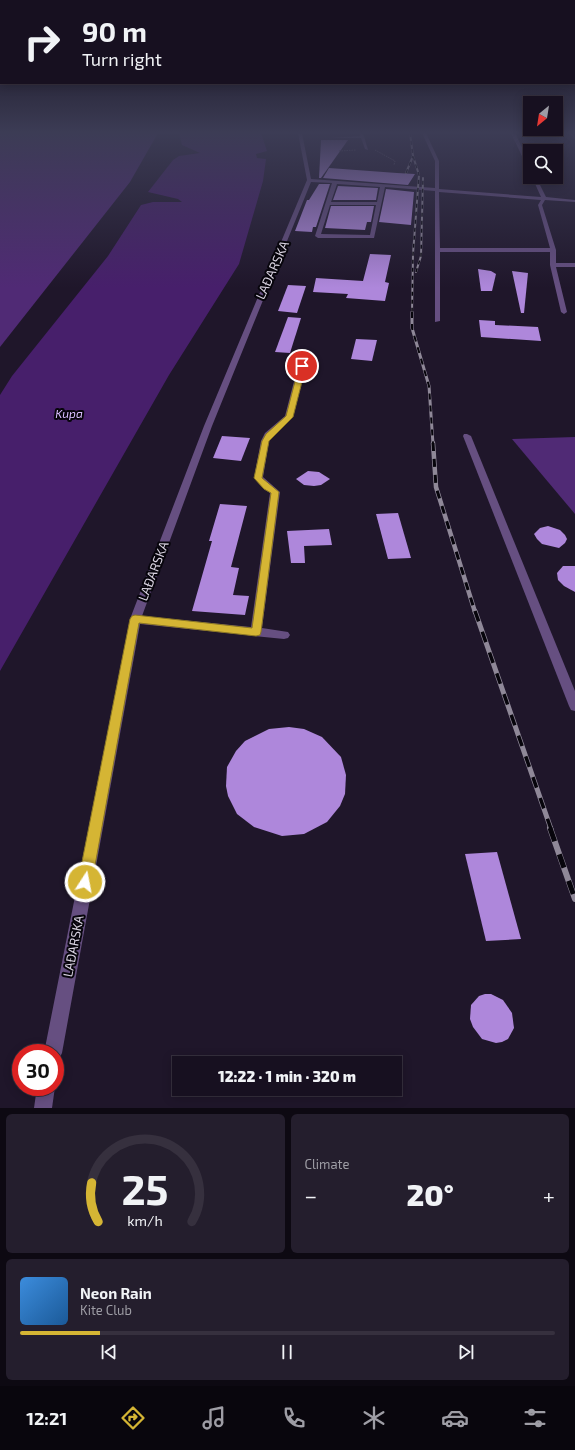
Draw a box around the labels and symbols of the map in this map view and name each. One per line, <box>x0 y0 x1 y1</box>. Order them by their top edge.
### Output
north arrow <box>523 96 563 136</box>
street label: LAĐARSKA <box>252 238 292 302</box>
pin <box>285 349 319 383</box>
water label: Kupa <box>55 406 83 420</box>
street label: LAĐARSKA <box>134 539 172 603</box>
position arrow <box>64 861 106 903</box>
street label: LAĐARSKA <box>59 914 87 978</box>
speed limit sign: 30 <box>12 1044 64 1096</box>

